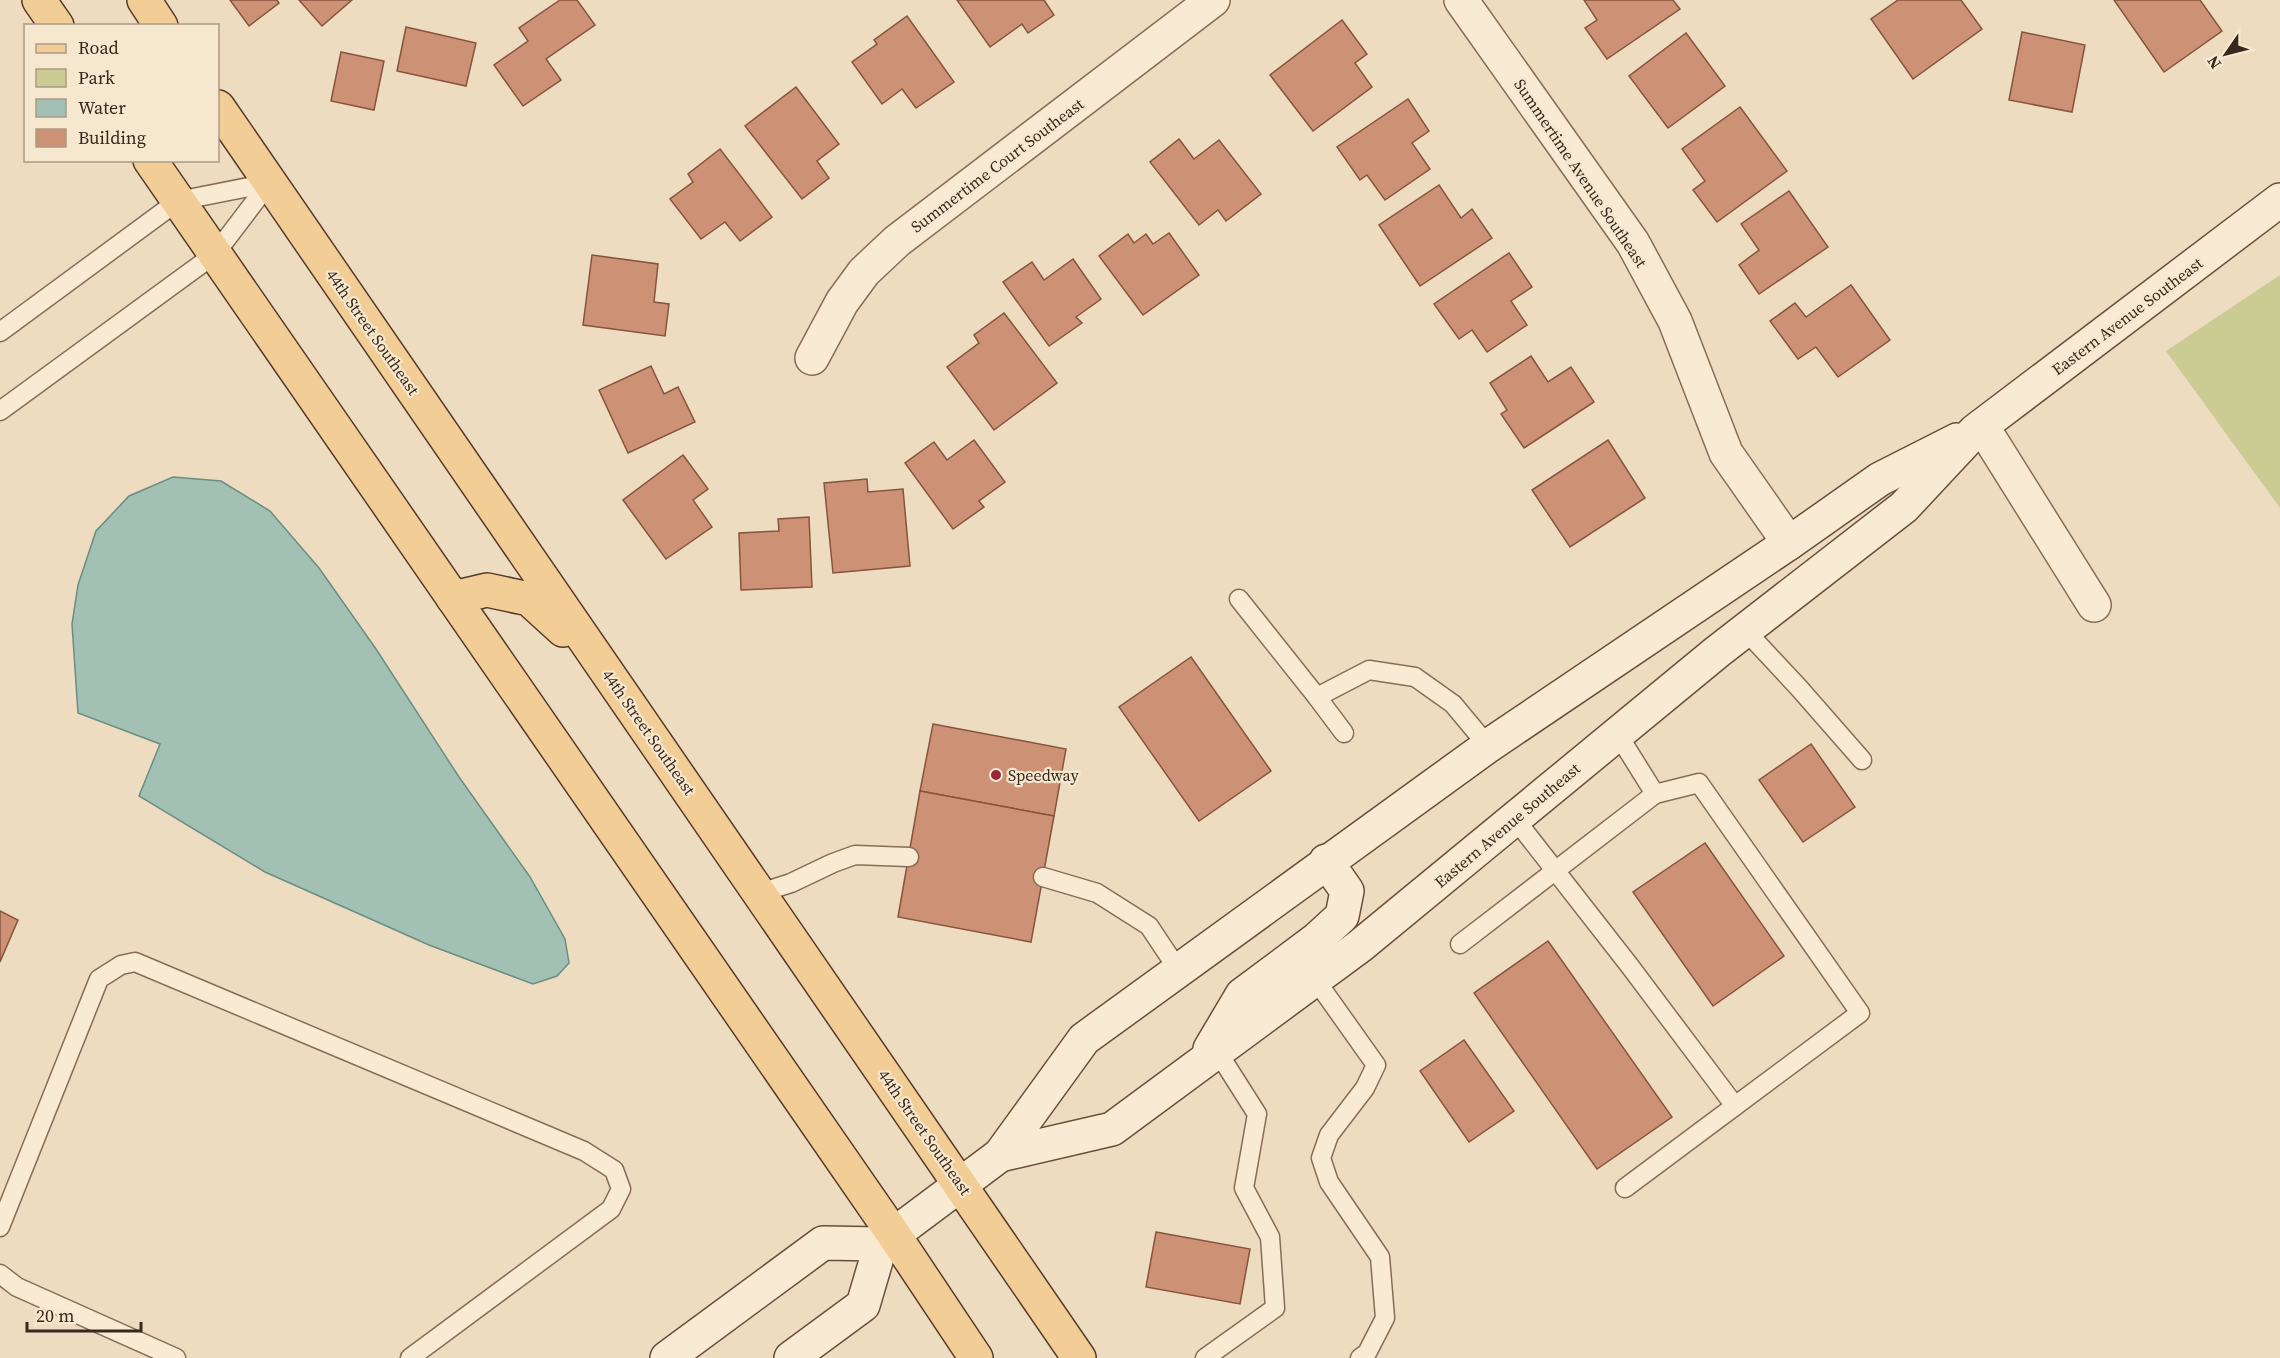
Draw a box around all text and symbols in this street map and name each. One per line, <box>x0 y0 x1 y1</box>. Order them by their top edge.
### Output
legend <box>24 24 219 162</box>
north arrow <box>2196 24 2256 84</box>
text: Road <box>78 35 119 60</box>
text: N <box>2201 51 2226 74</box>
text: Park <box>78 65 115 90</box>
street label: Summertime Avenue Southeast <box>1509 74 1653 272</box>
street label: Summertime Court Southeast <box>906 92 1089 237</box>
text: Water <box>78 95 126 120</box>
text: Building <box>78 125 146 150</box>
street label: Eastern Avenue Southeast <box>2047 251 2208 380</box>
street label: 44th Street Southeast <box>321 265 425 400</box>
street label: 44th Street Southeast <box>597 665 701 800</box>
street label: Eastern Avenue Southeast <box>1430 757 1585 892</box>
place label: Speedway <box>1008 764 1080 786</box>
marker: Speedway <box>989 768 1003 782</box>
street label: 44th Street Southeast <box>873 1065 977 1200</box>
scale bar <box>27 1295 141 1333</box>
text: 20 m <box>36 1303 74 1328</box>

